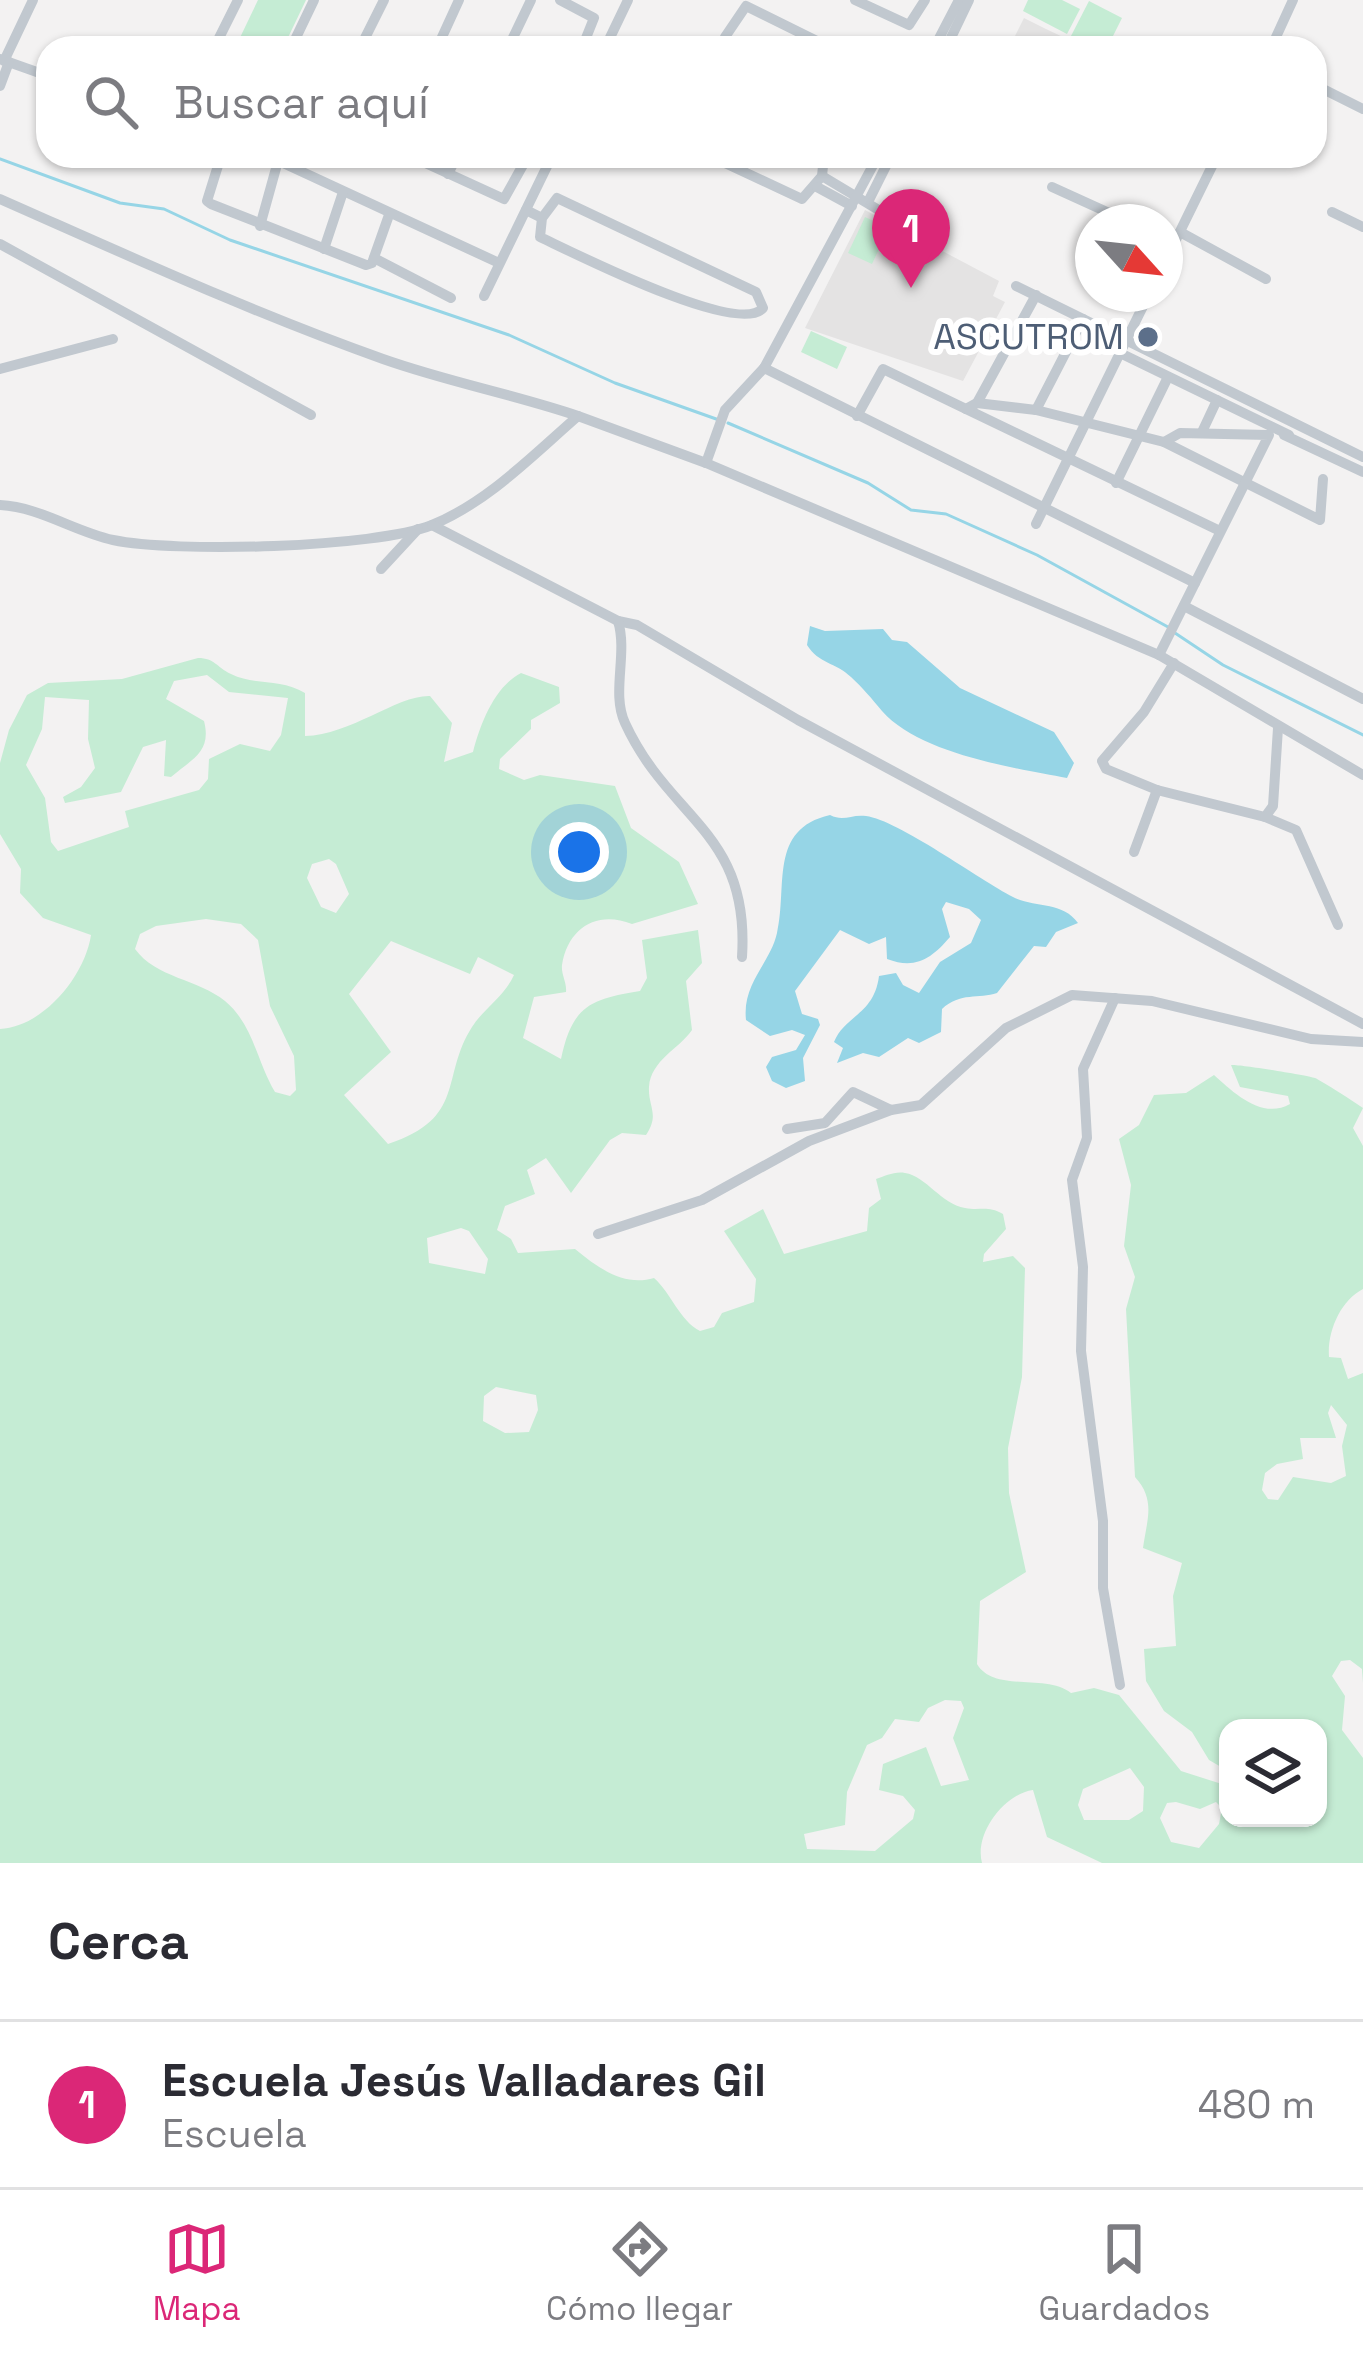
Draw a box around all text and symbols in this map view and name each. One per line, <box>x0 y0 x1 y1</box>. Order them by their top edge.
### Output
search box <box>36 36 1327 168</box>
icon: search <box>78 69 144 135</box>
text: Buscar aquí <box>174 74 429 131</box>
pin: 1 <box>872 189 950 288</box>
north arrow <box>1075 204 1183 312</box>
place label: ASCUTROM <box>933 314 1124 360</box>
marker: ASCUTROM <box>1135 324 1161 350</box>
your location <box>549 822 609 882</box>
map controls <box>1219 1719 1327 1827</box>
button: layers <box>1219 1719 1327 1827</box>
text: Cerca <box>48 1909 189 1974</box>
text: Escuela Jesús Valladares Gil <box>162 2052 766 2109</box>
text: 1 <box>78 2080 96 2129</box>
text: 480 m <box>1198 2080 1315 2129</box>
text: Escuela <box>162 2109 307 2158</box>
tab: Mapa <box>153 2216 240 2330</box>
tab: Cómo llegar <box>546 2216 733 2330</box>
tab: Guardados <box>1039 2216 1210 2330</box>

